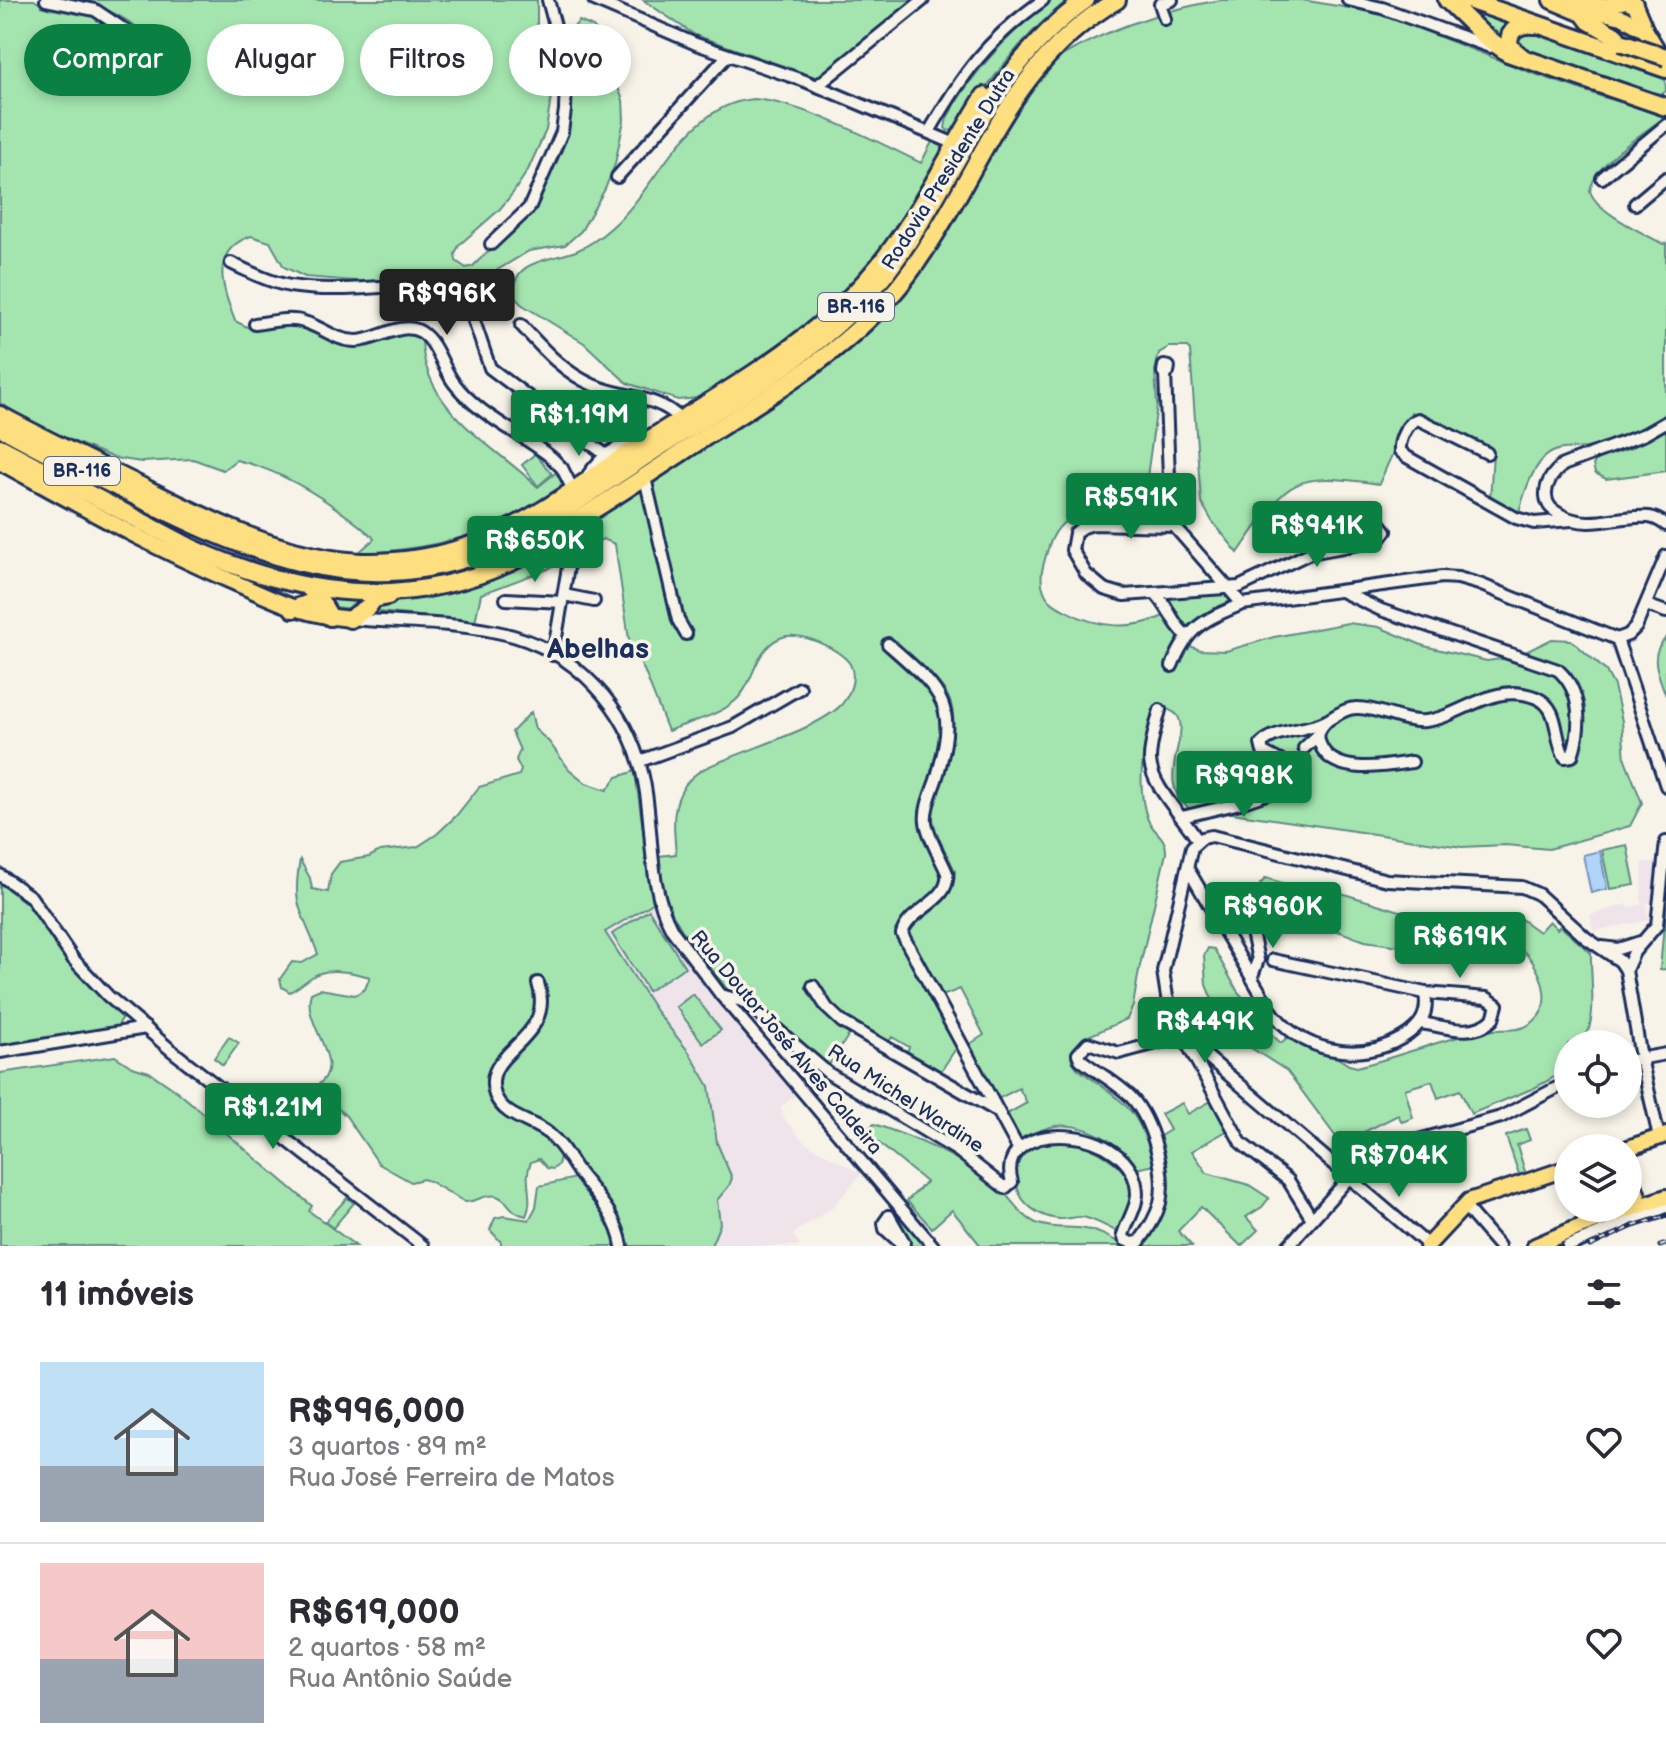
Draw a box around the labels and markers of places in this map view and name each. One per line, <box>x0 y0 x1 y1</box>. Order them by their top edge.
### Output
pin: R$996K <box>382 269 512 337</box>
pin: R$1.19M <box>505 390 653 458</box>
pin: R$591K <box>1066 473 1196 541</box>
pin: R$941K <box>1252 501 1382 569</box>
pin: R$650K <box>470 516 600 584</box>
pin: R$998K <box>1179 751 1309 819</box>
pin: R$960K <box>1208 882 1338 950</box>
pin: R$619K <box>1395 912 1525 980</box>
pin: R$449K <box>1140 997 1270 1065</box>
pin: R$1.21M <box>199 1083 347 1151</box>
pin: R$704K <box>1334 1131 1464 1199</box>

